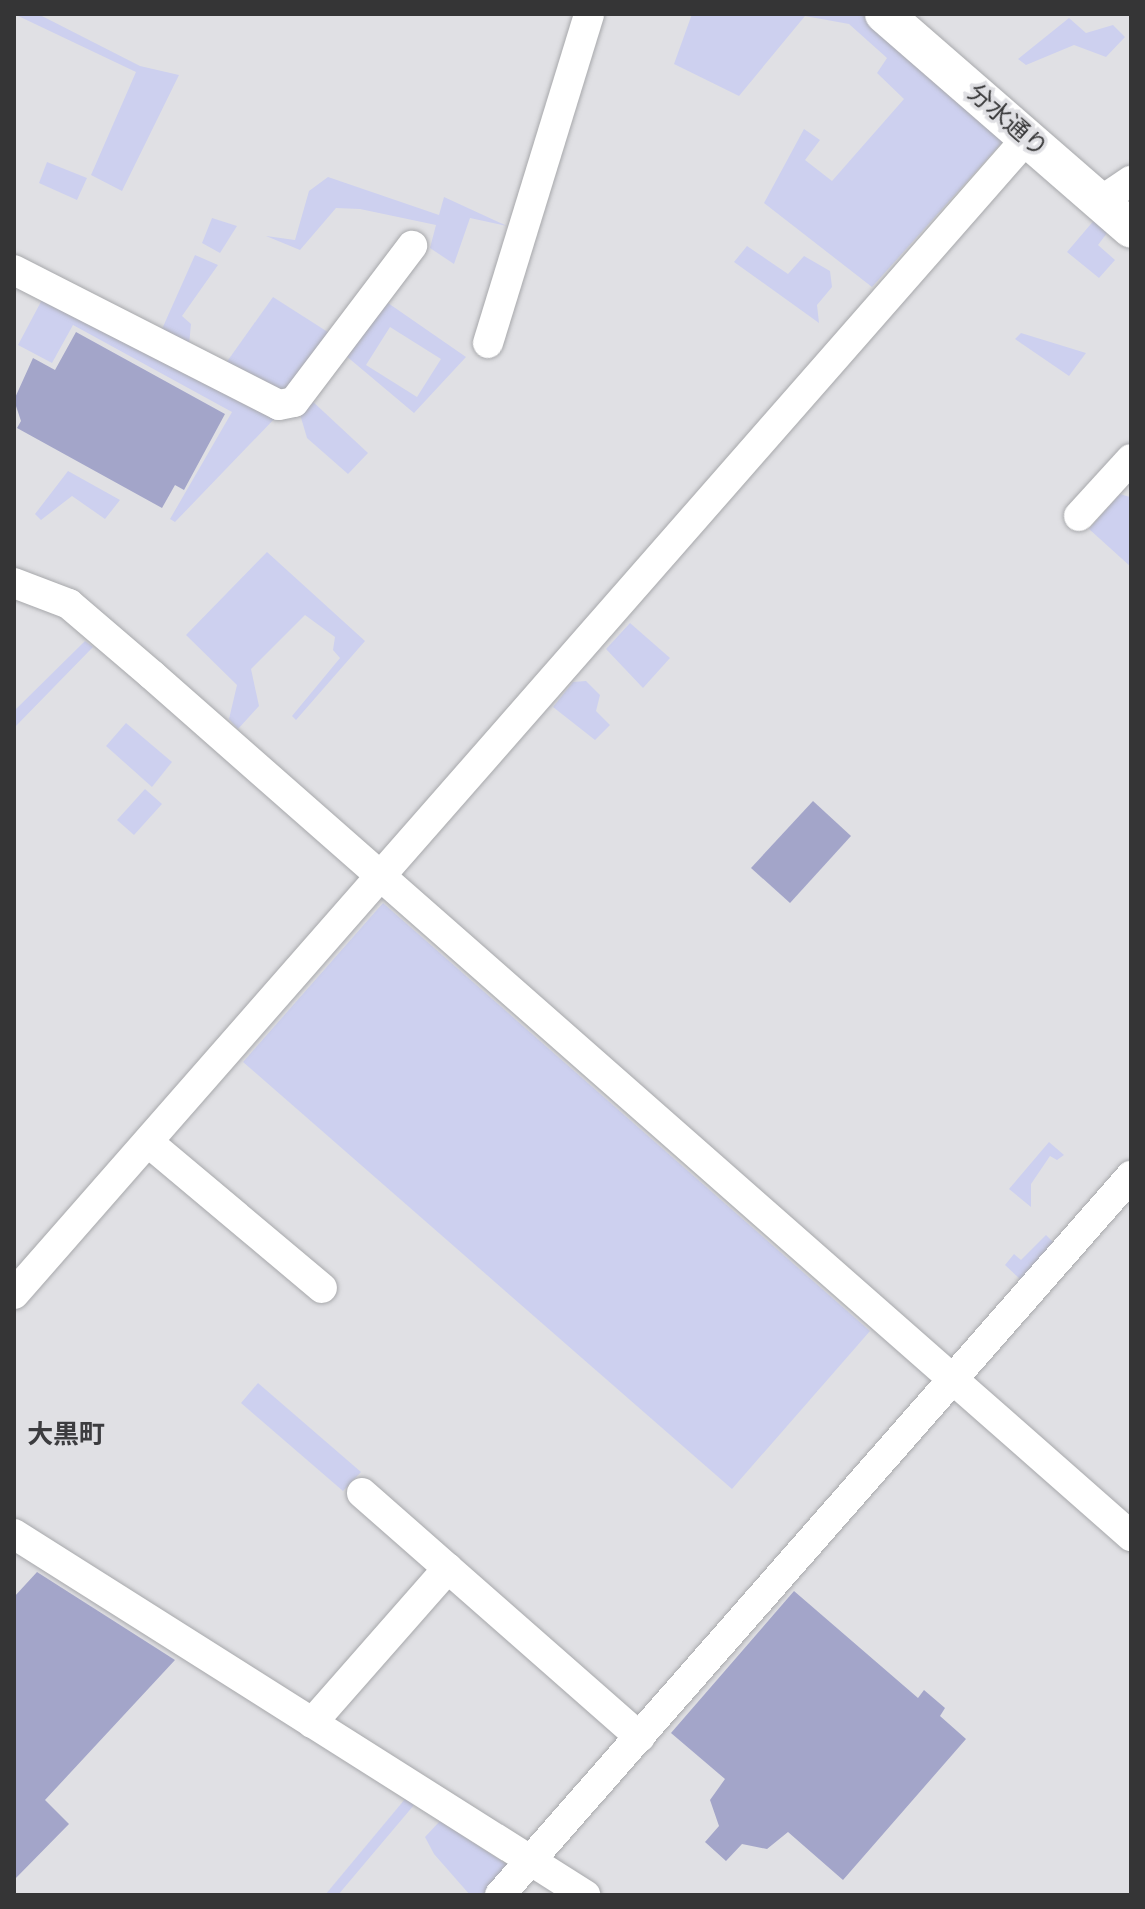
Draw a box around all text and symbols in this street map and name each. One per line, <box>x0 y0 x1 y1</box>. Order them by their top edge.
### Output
street label: 分水通り <box>962 78 1054 162</box>
district label: 大黒町 <box>27 1419 105 1451</box>

